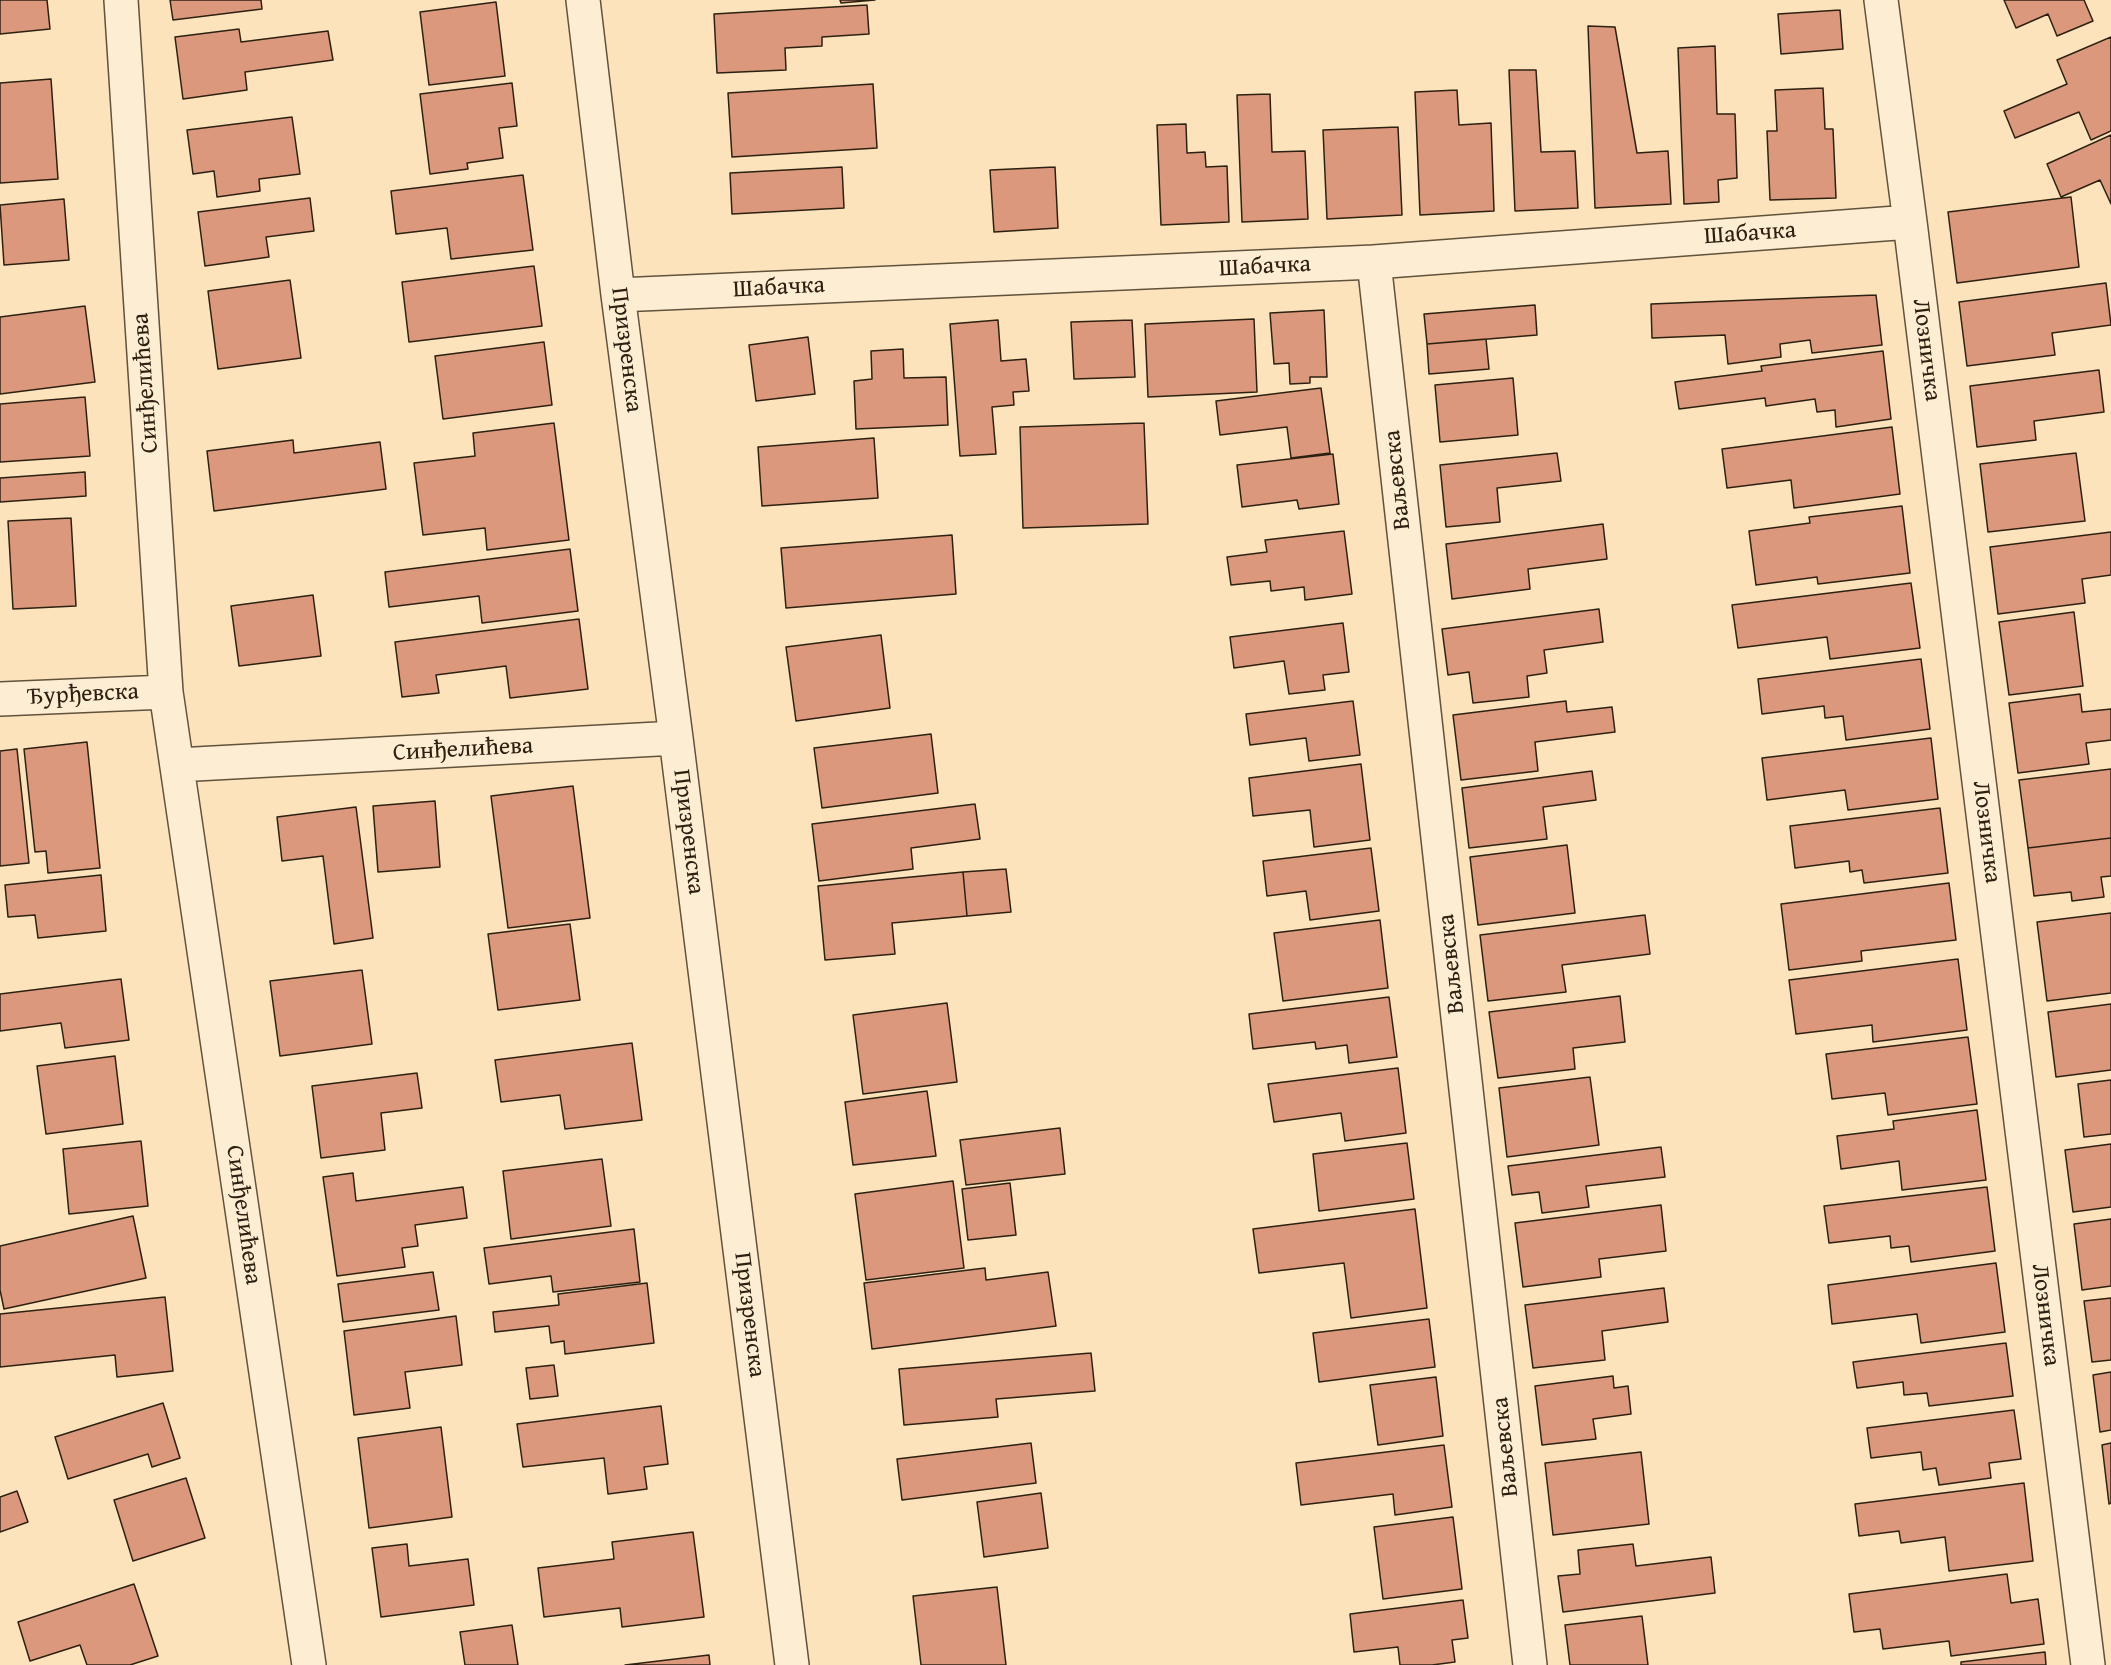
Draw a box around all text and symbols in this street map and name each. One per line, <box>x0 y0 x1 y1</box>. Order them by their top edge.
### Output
street label: Шабачка <box>1703 216 1797 252</box>
street label: Шабачка <box>1218 250 1312 284</box>
street label: Шабачка <box>732 271 826 305</box>
street label: Призренска <box>604 286 648 414</box>
street label: Лозничка <box>1905 297 1947 403</box>
street label: Синђелићева <box>127 312 165 454</box>
street label: Ваљевска <box>1378 429 1418 531</box>
street label: Ђурђевска <box>26 678 140 712</box>
street label: Синђелићева <box>392 732 534 768</box>
street label: Призренска <box>666 768 710 896</box>
street label: Лозничка <box>1965 779 2007 885</box>
street label: Ваљевска <box>1432 913 1472 1015</box>
street label: Синђелићева <box>219 1143 267 1287</box>
street label: Призренска <box>727 1251 771 1379</box>
street label: Лозничка <box>2024 1262 2066 1368</box>
street label: Ваљевска <box>1486 1396 1526 1498</box>

